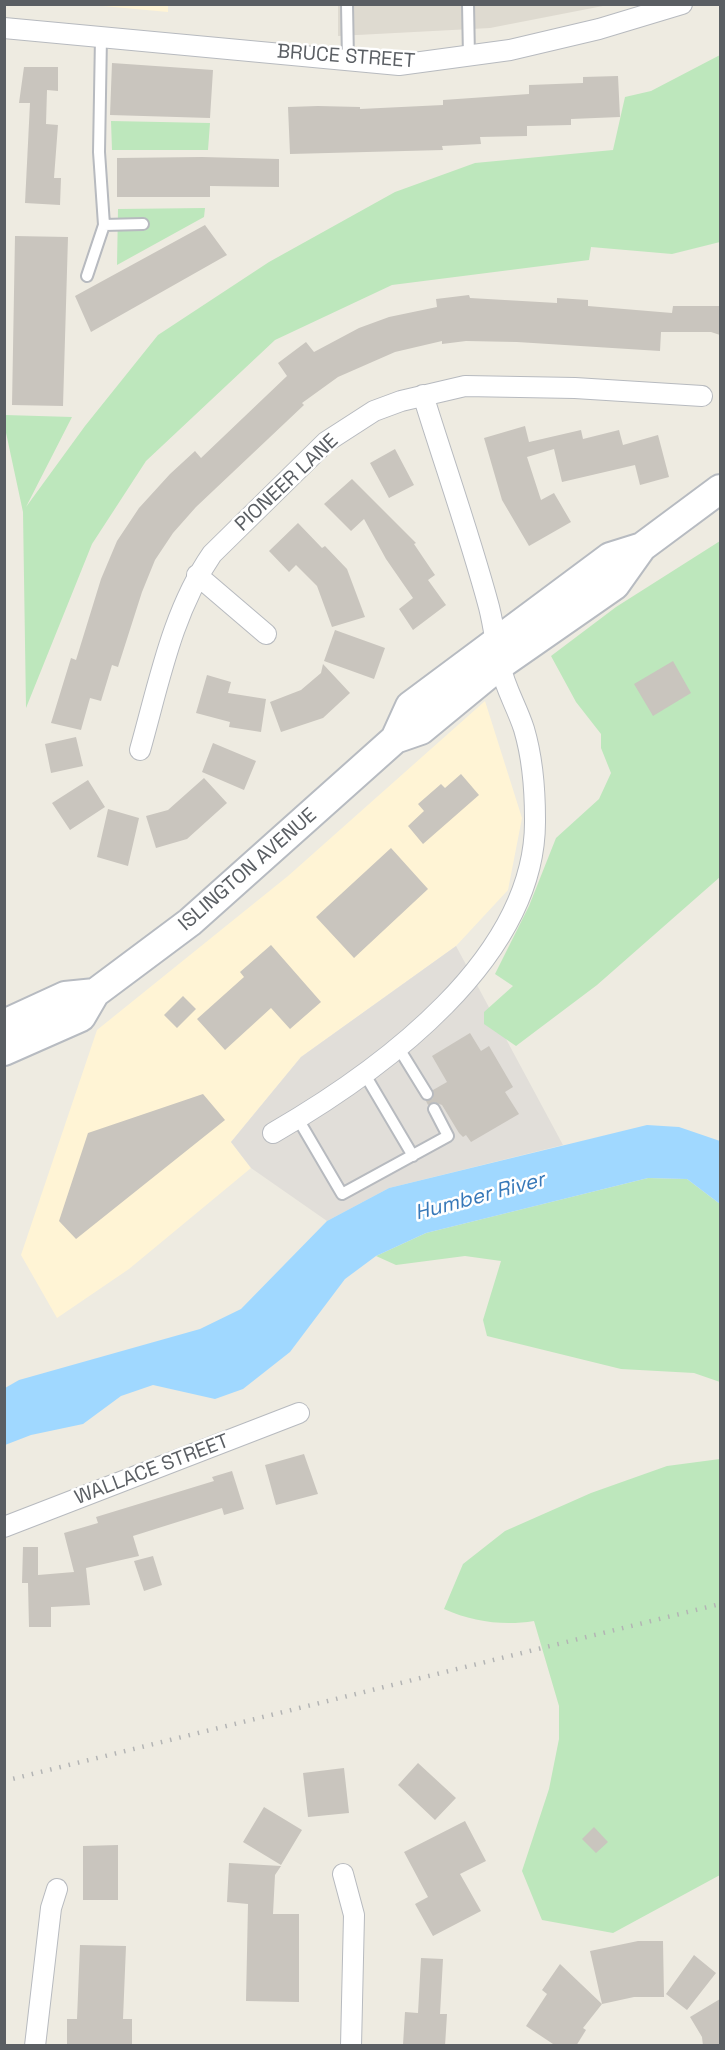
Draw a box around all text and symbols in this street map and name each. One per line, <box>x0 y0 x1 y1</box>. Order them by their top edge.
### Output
street label: BRUCE STREET <box>276 40 416 74</box>
street label: PIONEER LANE <box>231 429 343 537</box>
street label: ISLINGTON AVENUE <box>174 804 322 936</box>
water label: Humber River <box>412 1168 548 1226</box>
street label: WALLACE STREET <box>71 1430 233 1510</box>

